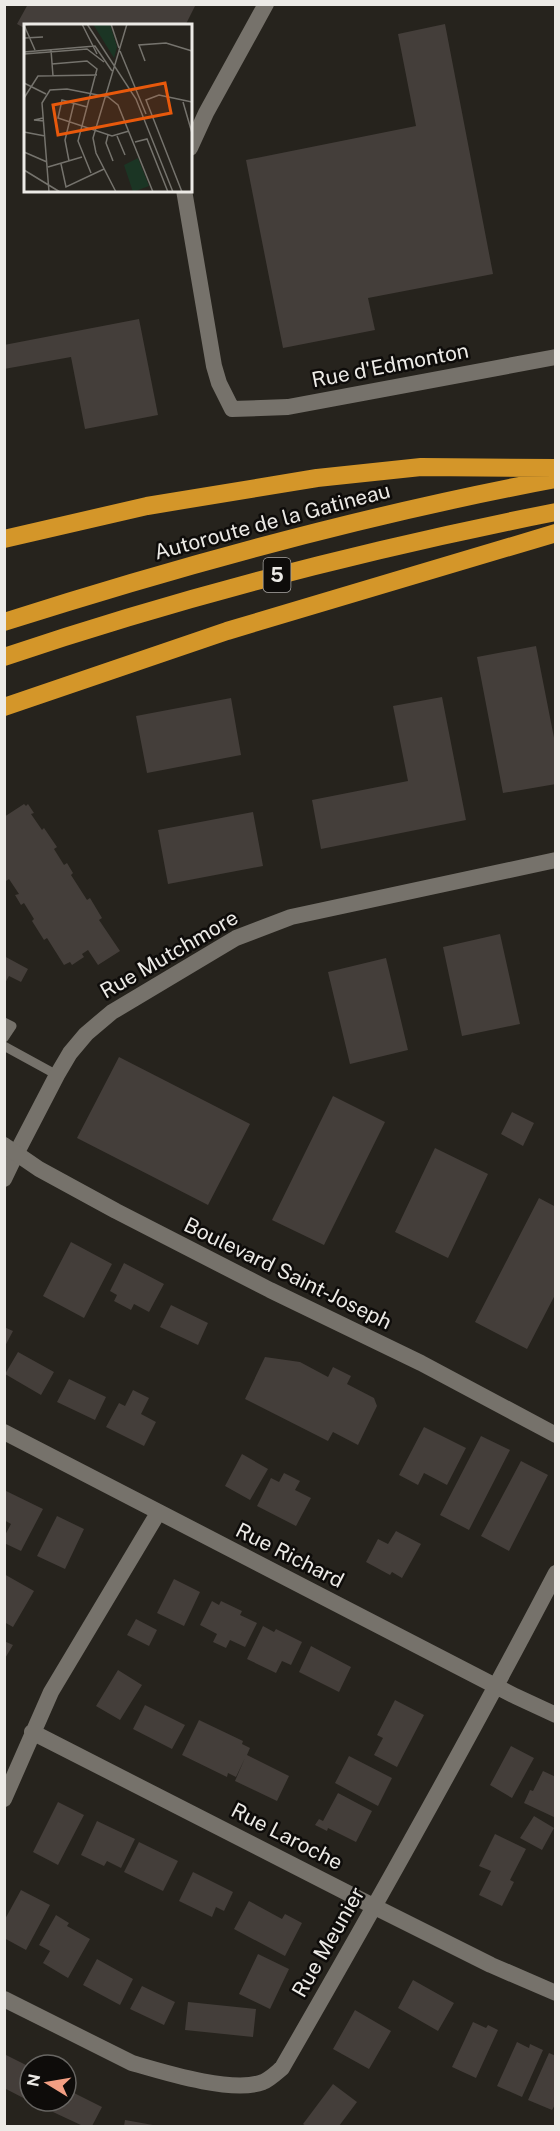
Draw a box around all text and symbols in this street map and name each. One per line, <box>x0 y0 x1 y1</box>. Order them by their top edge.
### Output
inset map <box>24 24 192 192</box>
street label: Rue d'Edmonton <box>309 338 471 392</box>
street label: Autoroute de la Gatineau <box>151 477 393 565</box>
road number: 5 <box>264 558 290 592</box>
street label: Rue Mutchmore <box>96 904 242 1004</box>
street label: Boulevard Saint-Joseph <box>180 1212 396 1334</box>
street label: Rue Richard <box>232 1517 348 1593</box>
street label: Rue Laroche <box>227 1797 347 1875</box>
street label: Rue Meunier <box>286 1882 370 2002</box>
north arrow <box>18 2053 78 2113</box>
text: N <box>23 2072 44 2088</box>

